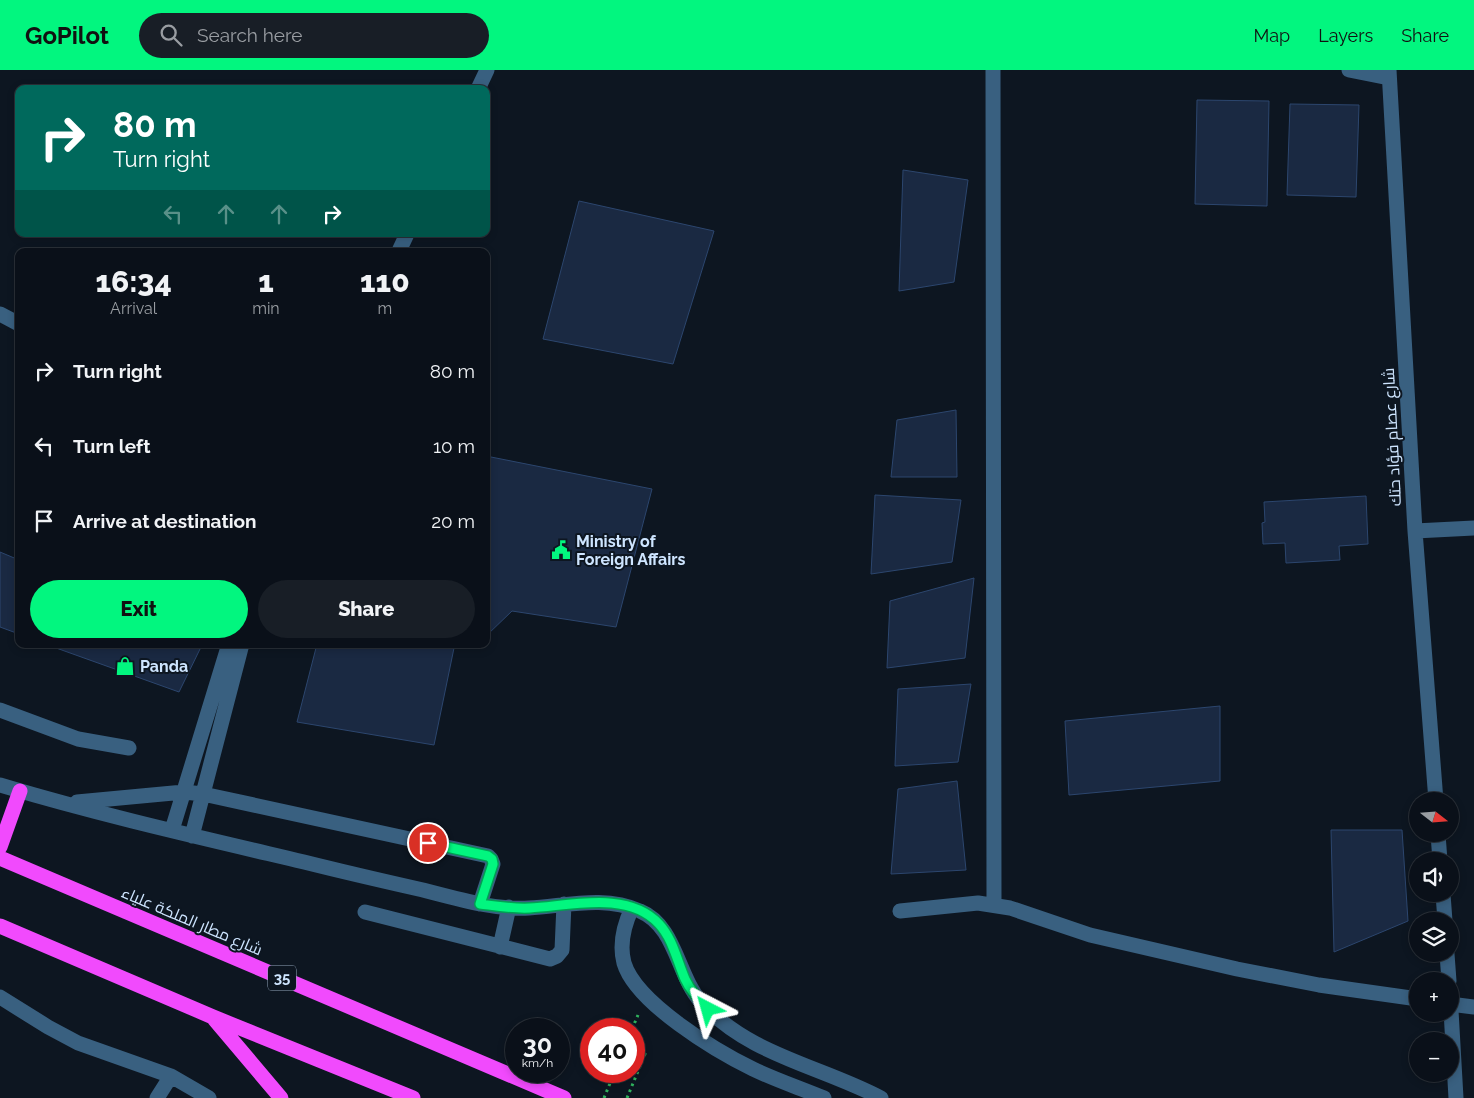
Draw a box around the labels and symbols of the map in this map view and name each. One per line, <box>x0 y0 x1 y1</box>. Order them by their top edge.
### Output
street label: شارع عصام فؤاد حتك <box>1379 367 1407 507</box>
place label: Ministry of Foreign Affairs <box>576 532 685 569</box>
public building icon: Ministry of Foreign Affairs <box>550 539 572 561</box>
shop icon: Panda <box>114 655 136 677</box>
place label: Panda <box>140 657 188 676</box>
north arrow <box>1409 792 1459 842</box>
pin <box>407 822 449 864</box>
street label: شارع مطار الملكة علياء <box>118 883 265 961</box>
road number: 35 <box>268 966 296 990</box>
position arrow <box>681 982 733 1034</box>
speed limit sign: 40 <box>580 1018 645 1083</box>

